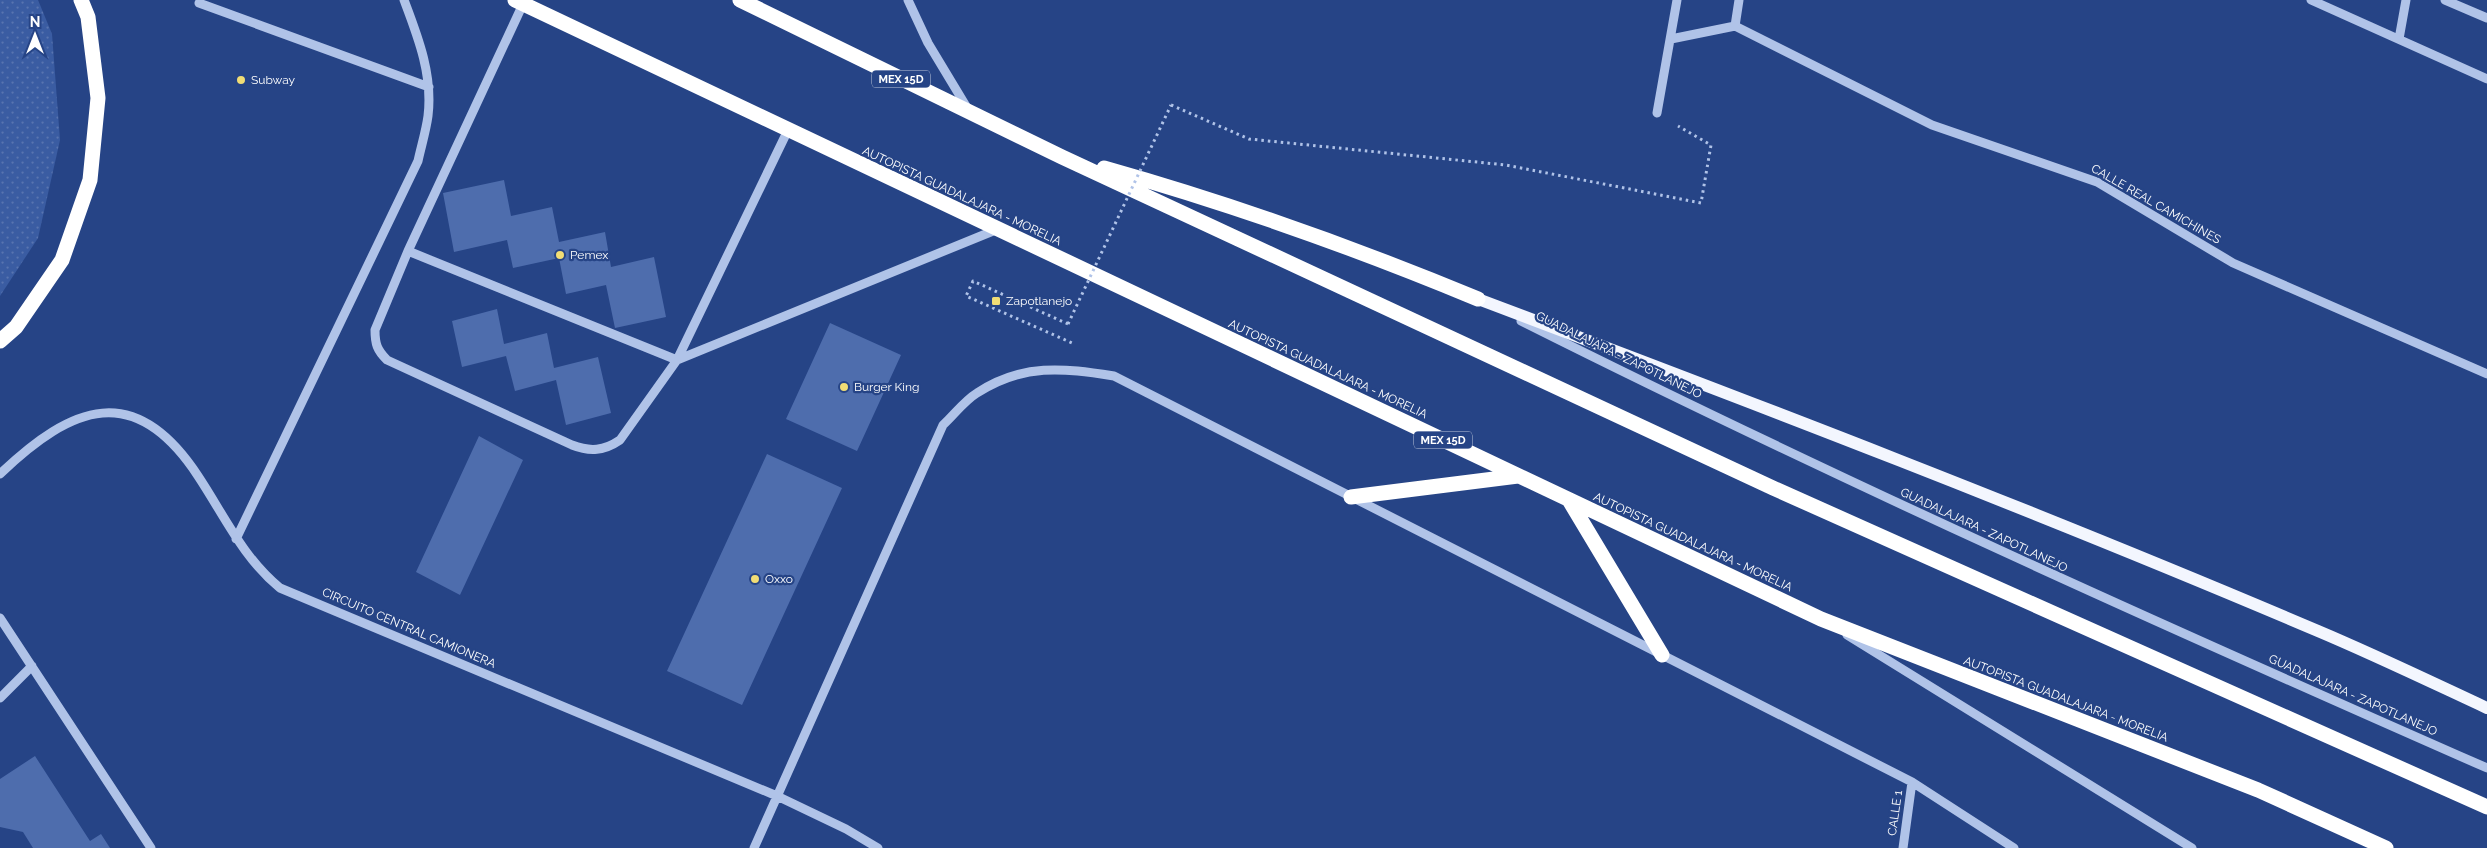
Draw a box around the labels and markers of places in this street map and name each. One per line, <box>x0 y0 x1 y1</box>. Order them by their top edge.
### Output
place label: Subway <box>251 73 296 87</box>
marker: Subway <box>235 74 247 86</box>
place label: Pemex <box>570 248 608 262</box>
marker: Pemex <box>554 249 566 261</box>
place label: Zapotlanejo <box>1006 294 1072 308</box>
marker: Zapotlanejo <box>990 295 1002 307</box>
place label: Burger King <box>854 380 919 394</box>
marker: Burger King <box>838 381 850 393</box>
place label: Oxxo <box>765 572 793 586</box>
marker: Oxxo <box>749 573 761 585</box>

